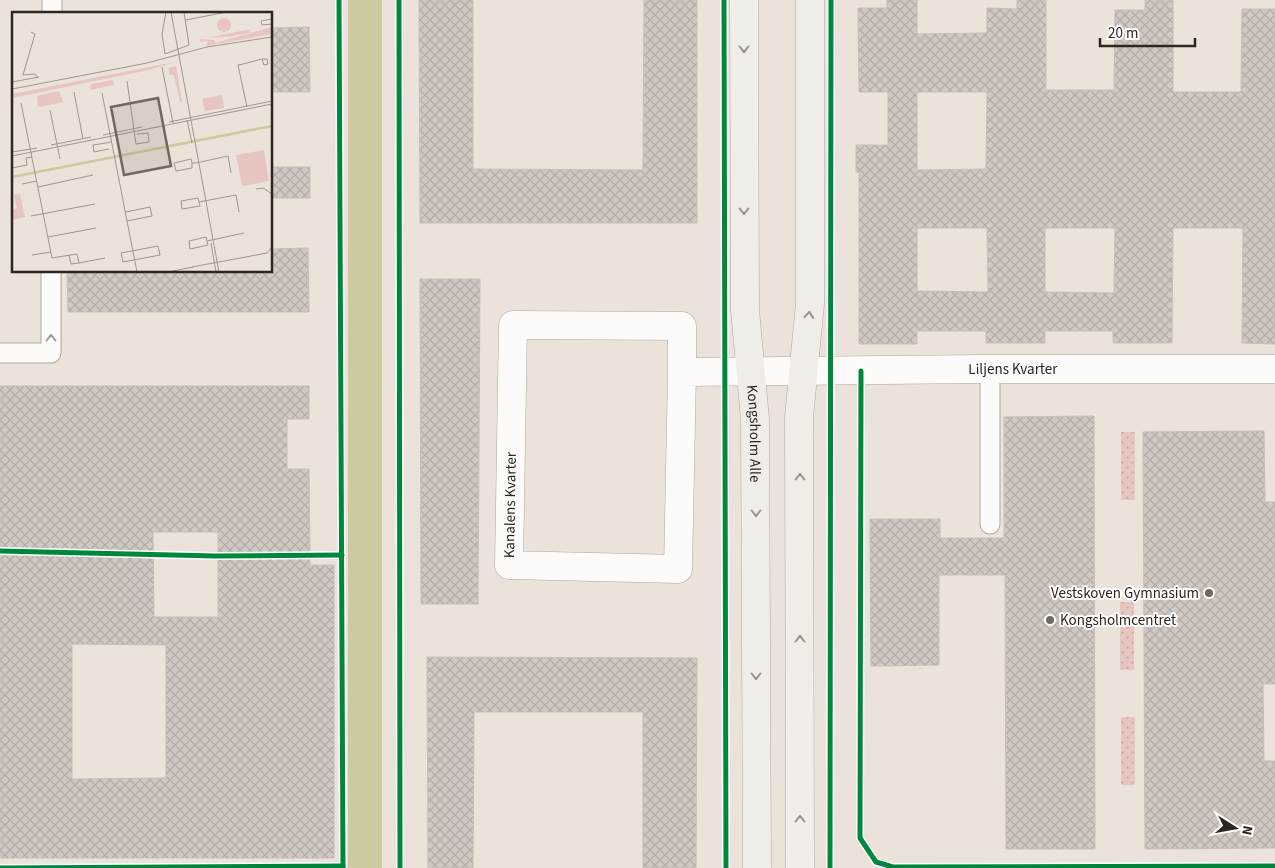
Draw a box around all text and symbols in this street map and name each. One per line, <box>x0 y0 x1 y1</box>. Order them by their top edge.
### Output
inset map <box>12 12 272 272</box>
scale bar <box>1100 15 1195 47</box>
text: 20 m <box>1108 23 1138 44</box>
one-way arrow <box>739 45 749 53</box>
one-way arrow <box>739 208 749 215</box>
one-way arrow <box>803 310 814 318</box>
one-way arrow <box>46 333 56 341</box>
street label: Liljens Kvarter <box>968 359 1058 380</box>
street label: Kongsholm Alle <box>741 384 765 482</box>
street label: Kanalens Kvarter <box>499 451 522 558</box>
one-way arrow <box>795 473 805 480</box>
one-way arrow <box>751 510 761 517</box>
place label: Vestskoven Gymnasium <box>1051 583 1199 604</box>
marker: Vestskoven Gymnasium <box>1203 587 1215 599</box>
place label: Kongsholmcentret <box>1060 610 1176 631</box>
marker: Kongsholmcentret <box>1044 614 1056 626</box>
one-way arrow <box>795 635 805 643</box>
one-way arrow <box>751 672 761 680</box>
north arrow <box>1210 803 1260 853</box>
one-way arrow <box>795 815 805 823</box>
text: N <box>1236 824 1257 837</box>

